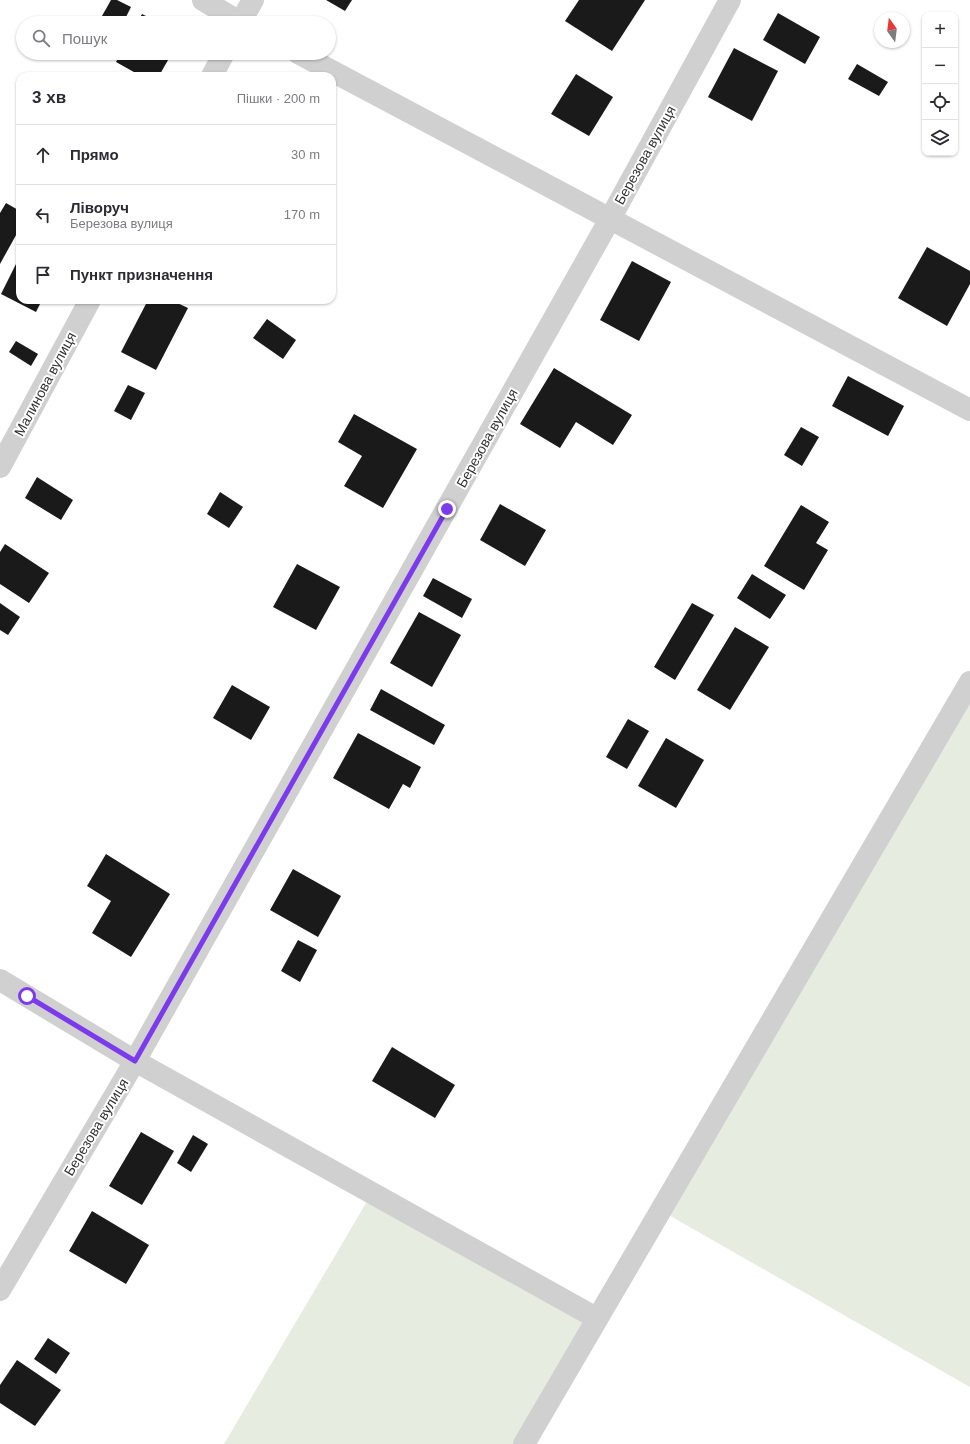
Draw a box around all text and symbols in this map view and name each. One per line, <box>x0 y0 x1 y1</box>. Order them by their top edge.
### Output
north arrow <box>874 12 910 48</box>
map controls <box>922 12 958 156</box>
button: + <box>922 12 958 48</box>
search box <box>16 16 336 60</box>
icon: search <box>30 27 52 49</box>
text: Пошук <box>62 30 107 47</box>
button: − <box>922 48 958 84</box>
button: locate <box>922 84 958 120</box>
text: 3 хв <box>32 88 66 107</box>
text: Пішки · 200 m <box>237 91 320 106</box>
street label: Березова вулиця <box>611 103 679 207</box>
button: layers <box>922 120 958 156</box>
icon: ahead <box>32 144 54 166</box>
text: Прямо <box>70 146 119 163</box>
text: 30 m <box>291 147 320 162</box>
text: Ліворуч <box>70 199 129 216</box>
icon: left <box>32 204 54 226</box>
text: 170 m <box>284 207 320 222</box>
text: Березова вулиця <box>70 216 173 231</box>
icon: arrive <box>32 264 54 286</box>
text: Пункт призначення <box>70 266 213 283</box>
street label: Малинова вулиця <box>11 329 79 439</box>
street label: Березова вулиця <box>453 386 521 490</box>
route end <box>438 500 456 518</box>
route start <box>18 987 36 1005</box>
street label: Березова вулиця <box>61 1075 131 1179</box>

